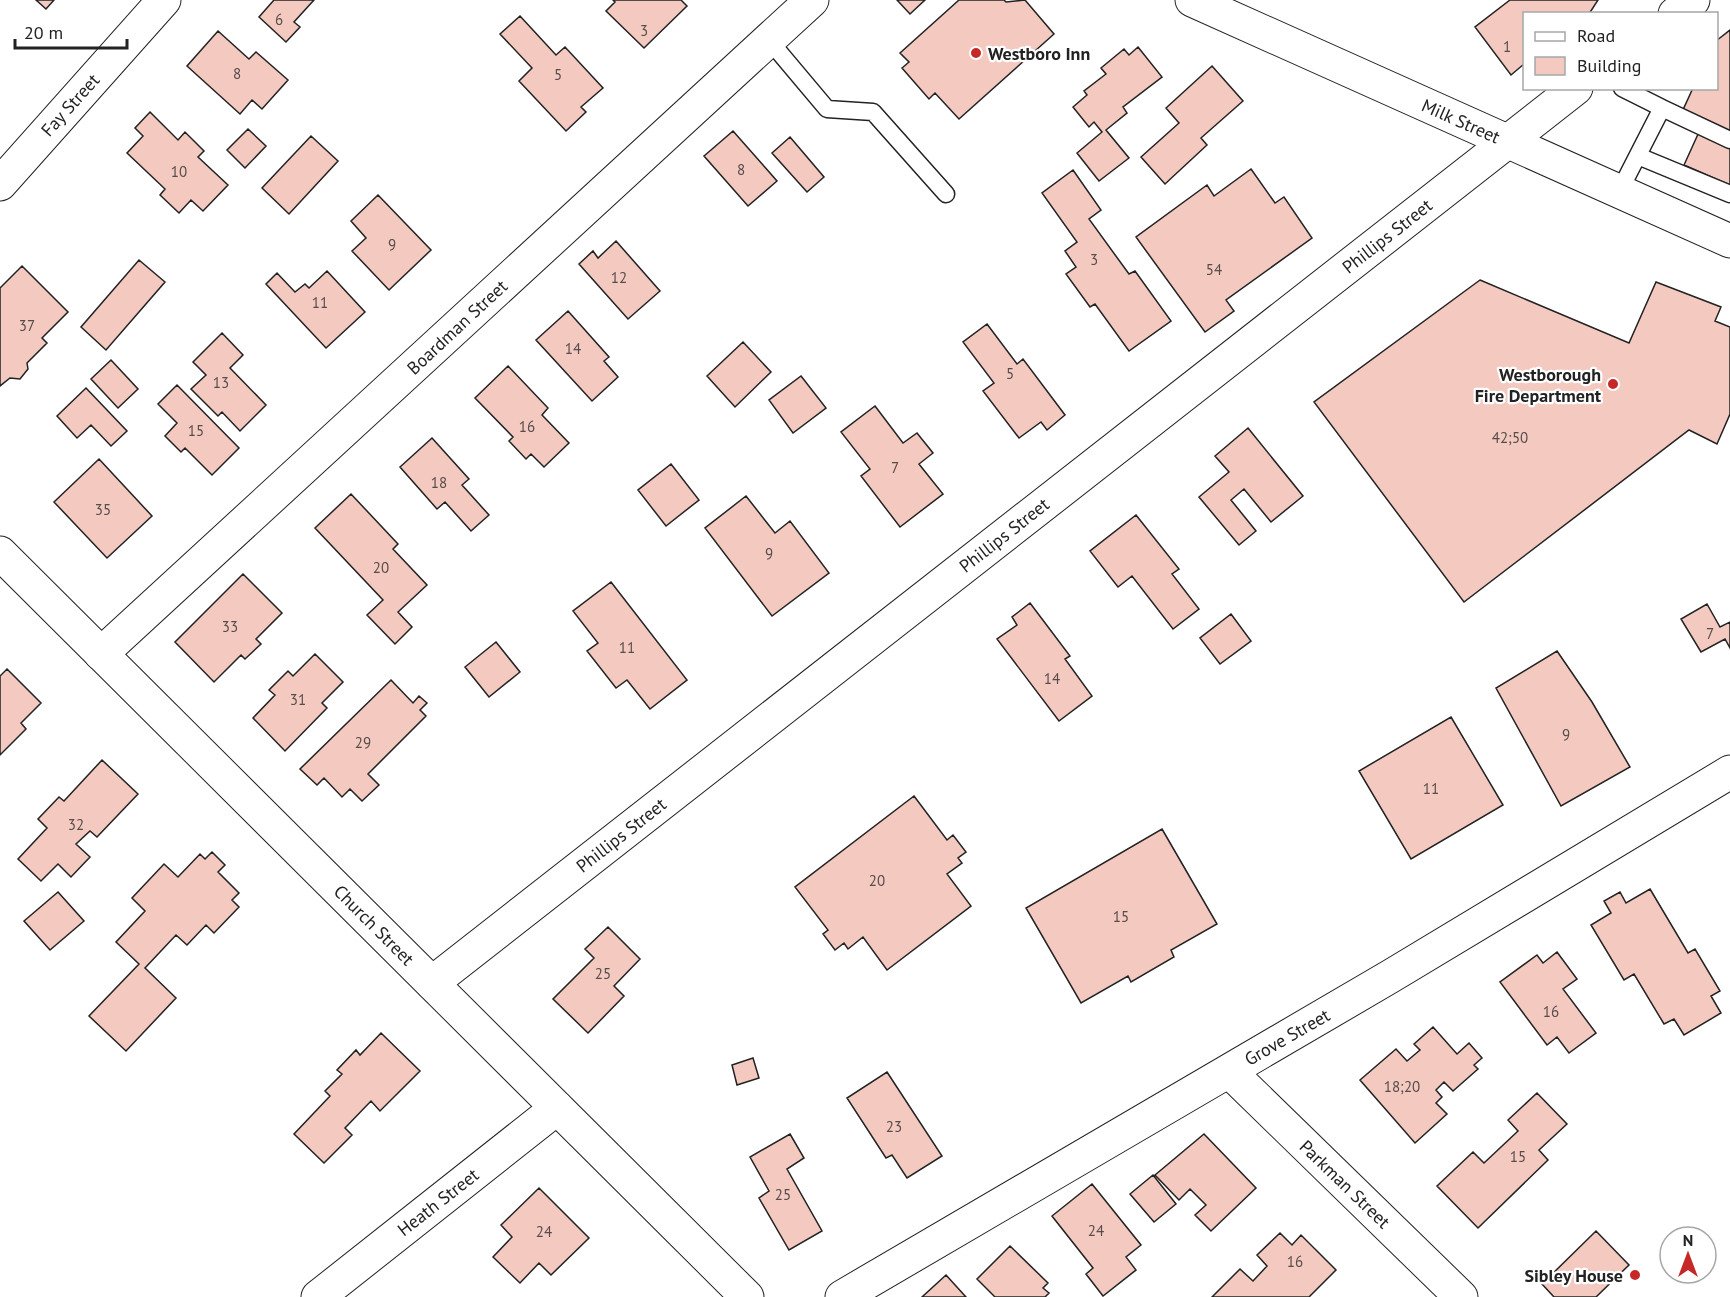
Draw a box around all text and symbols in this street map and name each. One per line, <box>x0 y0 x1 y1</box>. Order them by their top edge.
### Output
house number: 6 <box>275 10 283 29</box>
scale bar <box>15 12 128 50</box>
legend <box>1523 12 1718 90</box>
text: 20 m <box>24 21 63 44</box>
house number: 3 <box>640 21 648 40</box>
text: Road <box>1577 24 1615 47</box>
house number: 1 <box>1503 37 1511 56</box>
place label: Westboro Inn <box>988 42 1090 65</box>
marker: Westboro Inn <box>969 46 983 60</box>
text: Building <box>1577 54 1641 77</box>
house number: 8 <box>233 64 241 83</box>
house number: 5 <box>554 65 562 84</box>
street label: Fay Street <box>36 69 104 141</box>
street label: Milk Street <box>1418 94 1504 148</box>
house number: 8 <box>737 160 745 179</box>
house number: 10 <box>171 162 187 181</box>
street label: Phillips Street <box>1337 194 1437 278</box>
house number: 9 <box>388 235 396 254</box>
house number: 3 <box>1090 250 1098 269</box>
house number: 54 <box>1206 260 1222 279</box>
house number: 12 <box>611 268 627 287</box>
street label: Boardman Street <box>402 275 512 379</box>
house number: 11 <box>312 293 328 312</box>
house number: 37 <box>19 316 35 335</box>
house number: 14 <box>565 339 581 358</box>
place label: Westborough Fire Department <box>1475 363 1602 407</box>
house number: 5 <box>1006 364 1014 383</box>
house number: 13 <box>213 373 229 392</box>
marker: Westborough Fire Department <box>1606 377 1620 391</box>
house number: 16 <box>519 417 535 436</box>
house number: 15 <box>188 421 204 440</box>
house number: 42;50 <box>1492 428 1528 447</box>
house number: 7 <box>891 458 899 477</box>
house number: 18 <box>431 473 447 492</box>
street label: Phillips Street <box>954 493 1054 577</box>
house number: 35 <box>95 500 111 519</box>
house number: 9 <box>765 544 773 563</box>
house number: 20 <box>373 558 389 577</box>
house number: 33 <box>222 617 238 636</box>
house number: 7 <box>1706 624 1714 643</box>
house number: 11 <box>619 638 635 657</box>
house number: 14 <box>1044 669 1060 688</box>
house number: 31 <box>290 690 306 709</box>
house number: 9 <box>1562 725 1570 744</box>
house number: 29 <box>355 733 371 752</box>
house number: 11 <box>1423 779 1439 798</box>
street label: Phillips Street <box>571 793 671 877</box>
house number: 32 <box>68 815 84 834</box>
house number: 20 <box>869 871 885 890</box>
street label: Church Street <box>329 880 419 970</box>
house number: 15 <box>1113 907 1129 926</box>
house number: 25 <box>595 964 611 983</box>
house number: 16 <box>1543 1002 1559 1021</box>
street label: Grove Street <box>1240 1003 1334 1071</box>
house number: 18;20 <box>1384 1077 1420 1096</box>
house number: 23 <box>886 1117 902 1136</box>
street label: Parkman Street <box>1295 1135 1395 1233</box>
house number: 15 <box>1510 1147 1526 1166</box>
street label: Heath Street <box>393 1163 483 1241</box>
house number: 25 <box>775 1185 791 1204</box>
house number: 24 <box>1088 1221 1104 1240</box>
house number: 24 <box>536 1222 552 1241</box>
north arrow <box>1658 1225 1718 1285</box>
text: N <box>1683 1230 1693 1250</box>
house number: 16 <box>1287 1252 1303 1271</box>
place label: Sibley House <box>1524 1264 1623 1287</box>
marker: Sibley House <box>1628 1268 1642 1282</box>

